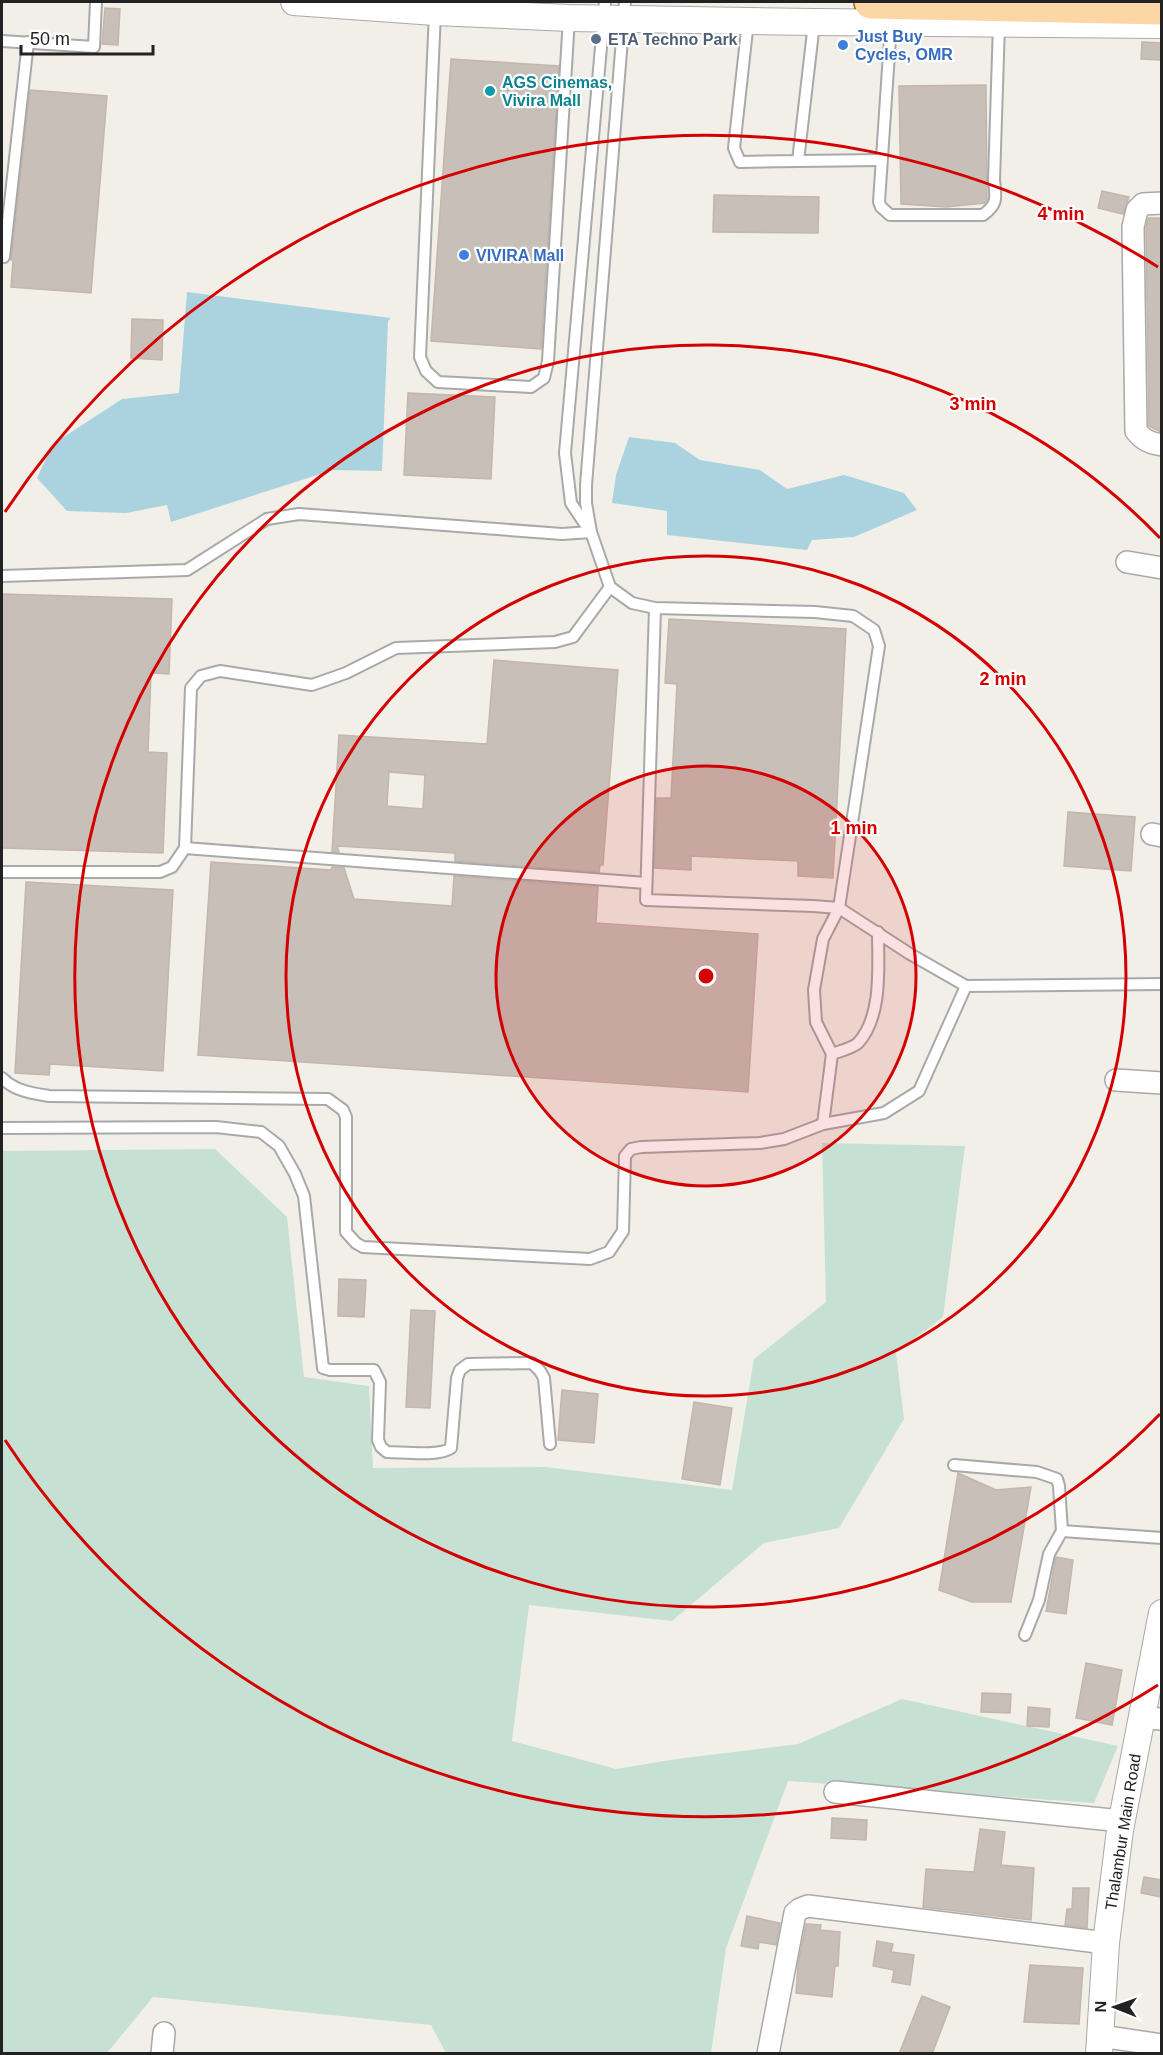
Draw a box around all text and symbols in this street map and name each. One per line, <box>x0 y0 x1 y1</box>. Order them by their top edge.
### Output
scale bar <box>21 18 153 56</box>
place label: Just Buy Cycles, OMR <box>855 28 953 63</box>
text: 50 m <box>30 29 70 49</box>
place label: ETA Techno Park <box>608 31 738 48</box>
marker: ETA Techno Park <box>589 32 603 46</box>
marker: Just Buy Cycles, OMR <box>836 38 850 52</box>
place label: AGS Cinemas, Vivira Mall <box>502 74 612 109</box>
marker: AGS Cinemas, Vivira Mall <box>483 84 497 98</box>
text: 4 min <box>1037 204 1085 224</box>
place label: VIVIRA Mall <box>476 247 564 264</box>
marker: VIVIRA Mall <box>457 248 471 262</box>
text: 3 min <box>949 394 997 414</box>
text: 2 min <box>979 669 1027 689</box>
text: 1 min <box>830 818 878 838</box>
centre of rings <box>696 966 716 986</box>
street label: Thalambur Main Road <box>1102 1752 1144 1912</box>
north arrow <box>1085 1977 1145 2037</box>
text: N <box>1092 2001 1109 2013</box>

